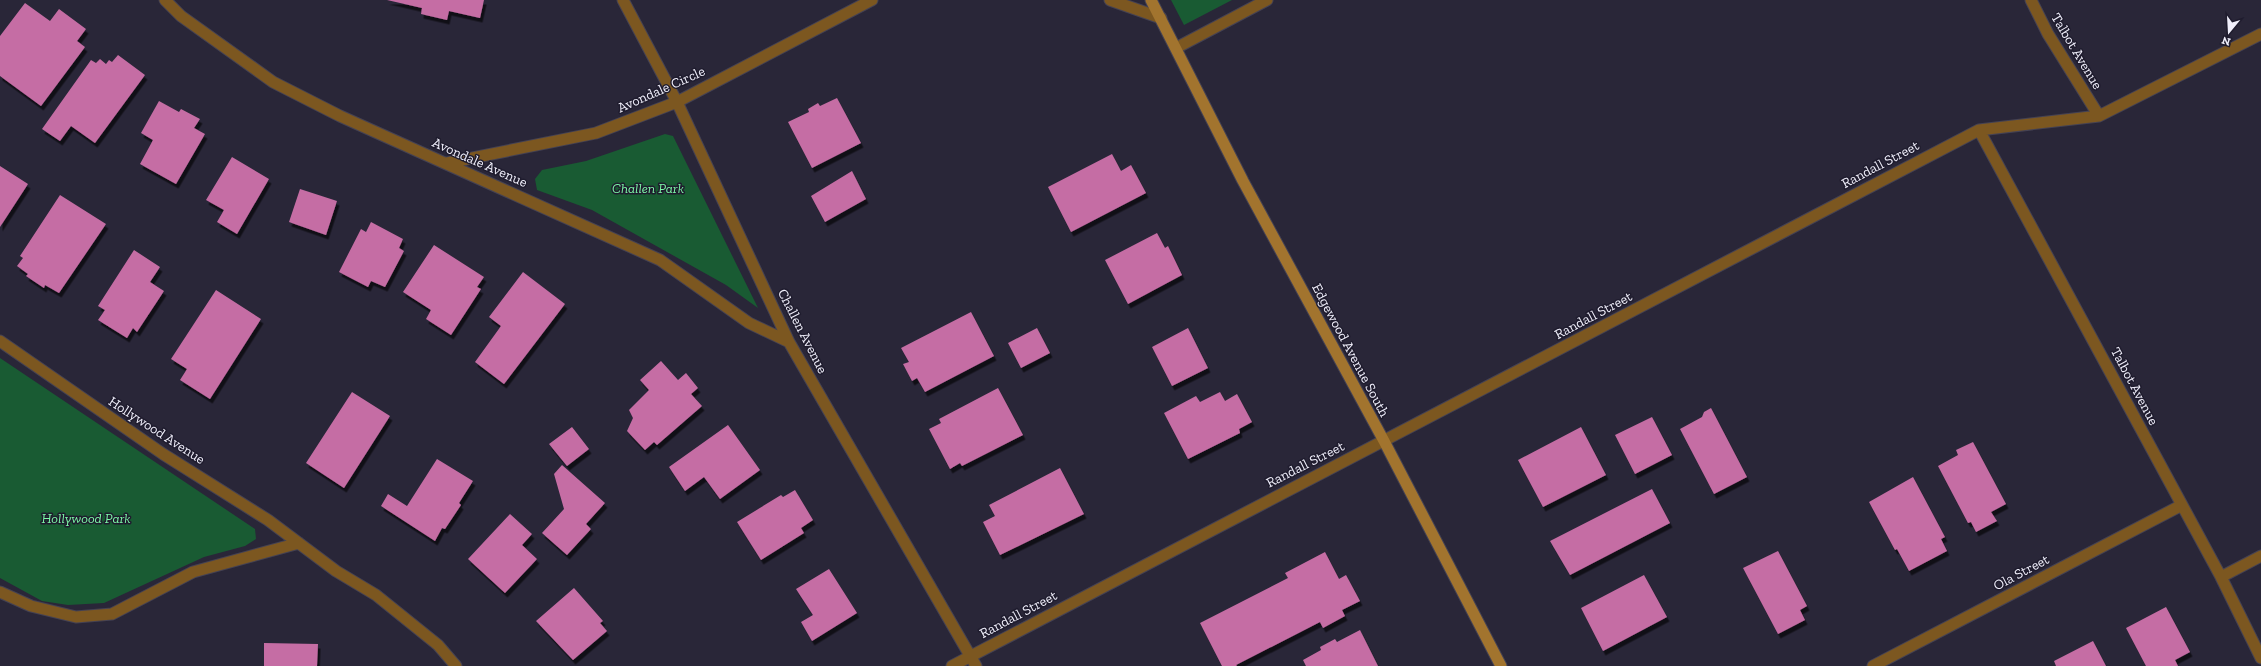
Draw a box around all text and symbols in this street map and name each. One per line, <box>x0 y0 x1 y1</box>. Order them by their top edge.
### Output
street label: Talbot Avenue <box>2047 10 2106 93</box>
north arrow <box>2209 12 2249 52</box>
text: N <box>2219 33 2232 49</box>
street label: Avondale Circle <box>615 62 708 116</box>
street label: Avondale Avenue <box>430 134 530 191</box>
street label: Randall Street <box>1839 137 1923 192</box>
park label: Challen Park <box>612 180 684 197</box>
street label: Edgewood Avenue South <box>1308 281 1393 420</box>
street label: Challen Avenue <box>774 286 831 377</box>
street label: Randall Street <box>1552 288 1636 343</box>
street label: Talbot Avenue <box>2107 344 2162 428</box>
street label: Hollywood Avenue <box>105 393 208 468</box>
street label: Randall Street <box>1263 437 1348 491</box>
park label: Hollywood Park <box>41 510 131 527</box>
street label: Ola Street <box>1990 550 2053 594</box>
street label: Randall Street <box>977 587 1061 642</box>

